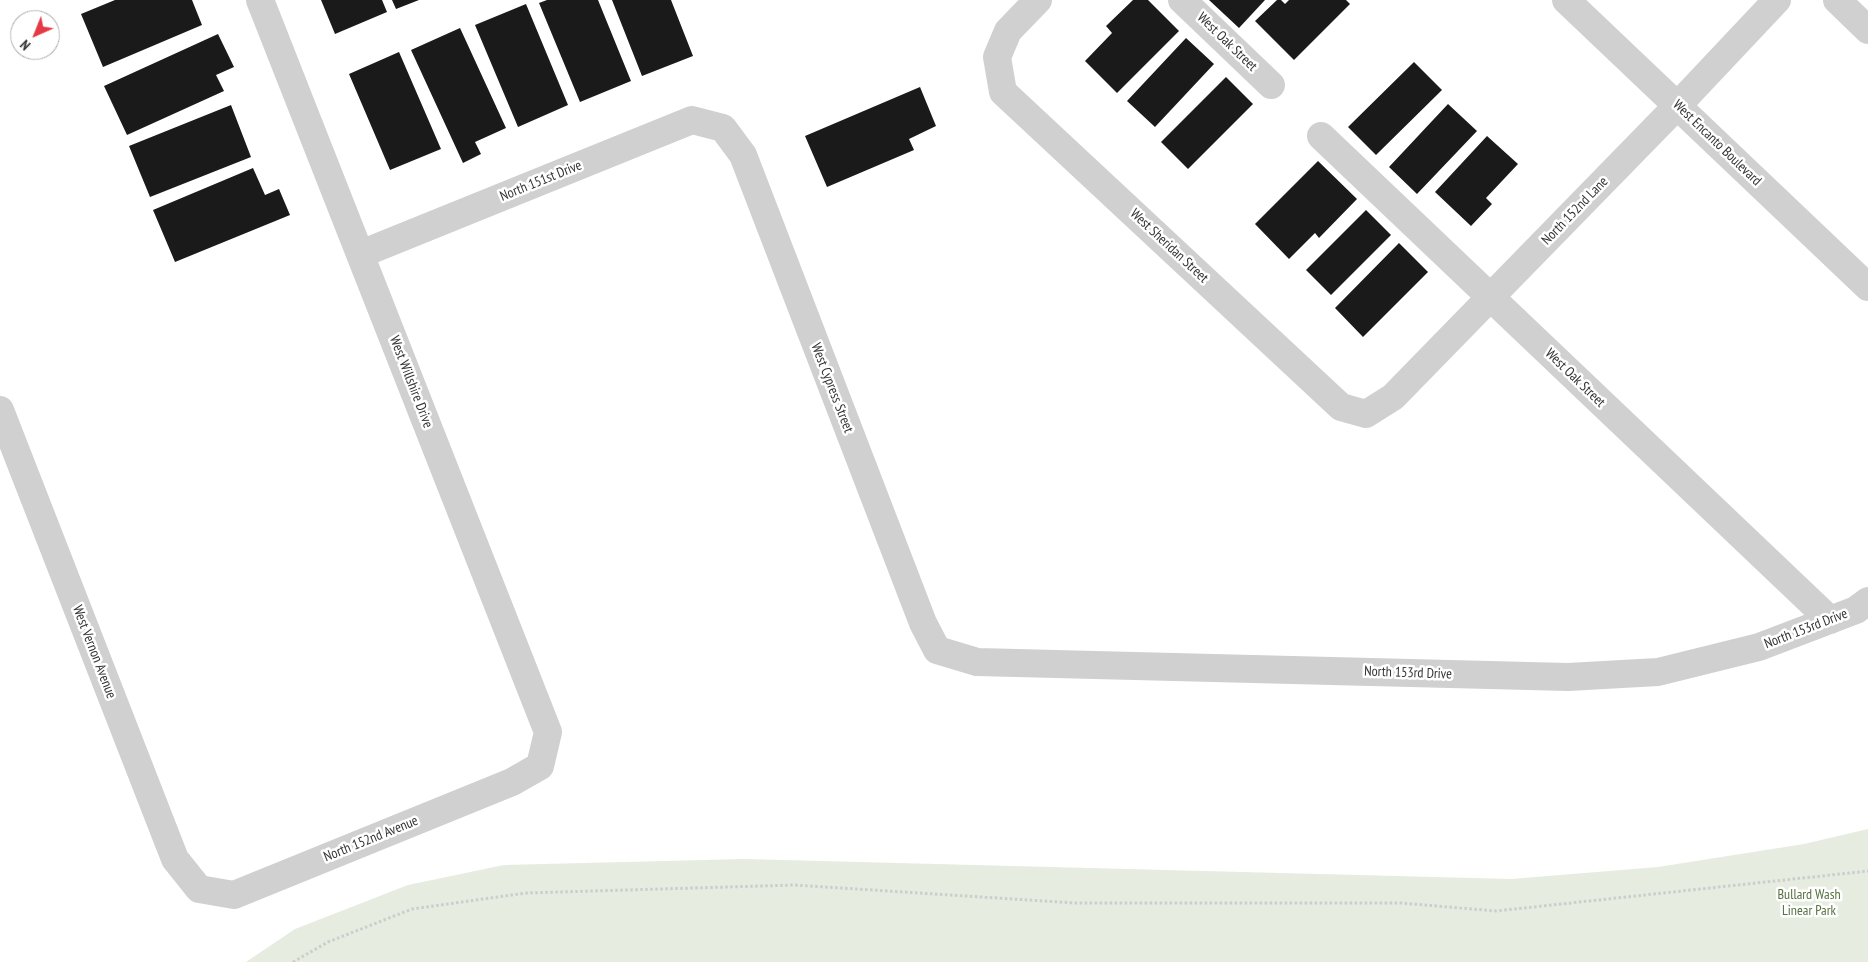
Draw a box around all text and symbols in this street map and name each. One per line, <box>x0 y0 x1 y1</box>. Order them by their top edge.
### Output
street label: West Oak Street <box>1194 9 1260 75</box>
north arrow <box>10 10 60 60</box>
text: N <box>16 36 34 54</box>
street label: West Encanto Boulevard <box>1669 97 1765 189</box>
street label: North 151st Drive <box>498 157 584 205</box>
street label: North 152nd Lane <box>1538 174 1612 248</box>
street label: West Sheridan Street <box>1126 205 1212 287</box>
street label: West Willshire Drive <box>386 334 436 430</box>
street label: West Cypress Street <box>807 341 857 435</box>
street label: West Oak Street <box>1542 345 1608 411</box>
street label: West Vernon Avenue <box>69 603 119 701</box>
street label: North 153rd Drive <box>1762 605 1850 653</box>
street label: North 153rd Drive <box>1364 663 1452 683</box>
street label: North 152nd Avenue <box>321 812 421 866</box>
park label: Bullard Wash Linear Park <box>1777 887 1841 920</box>

